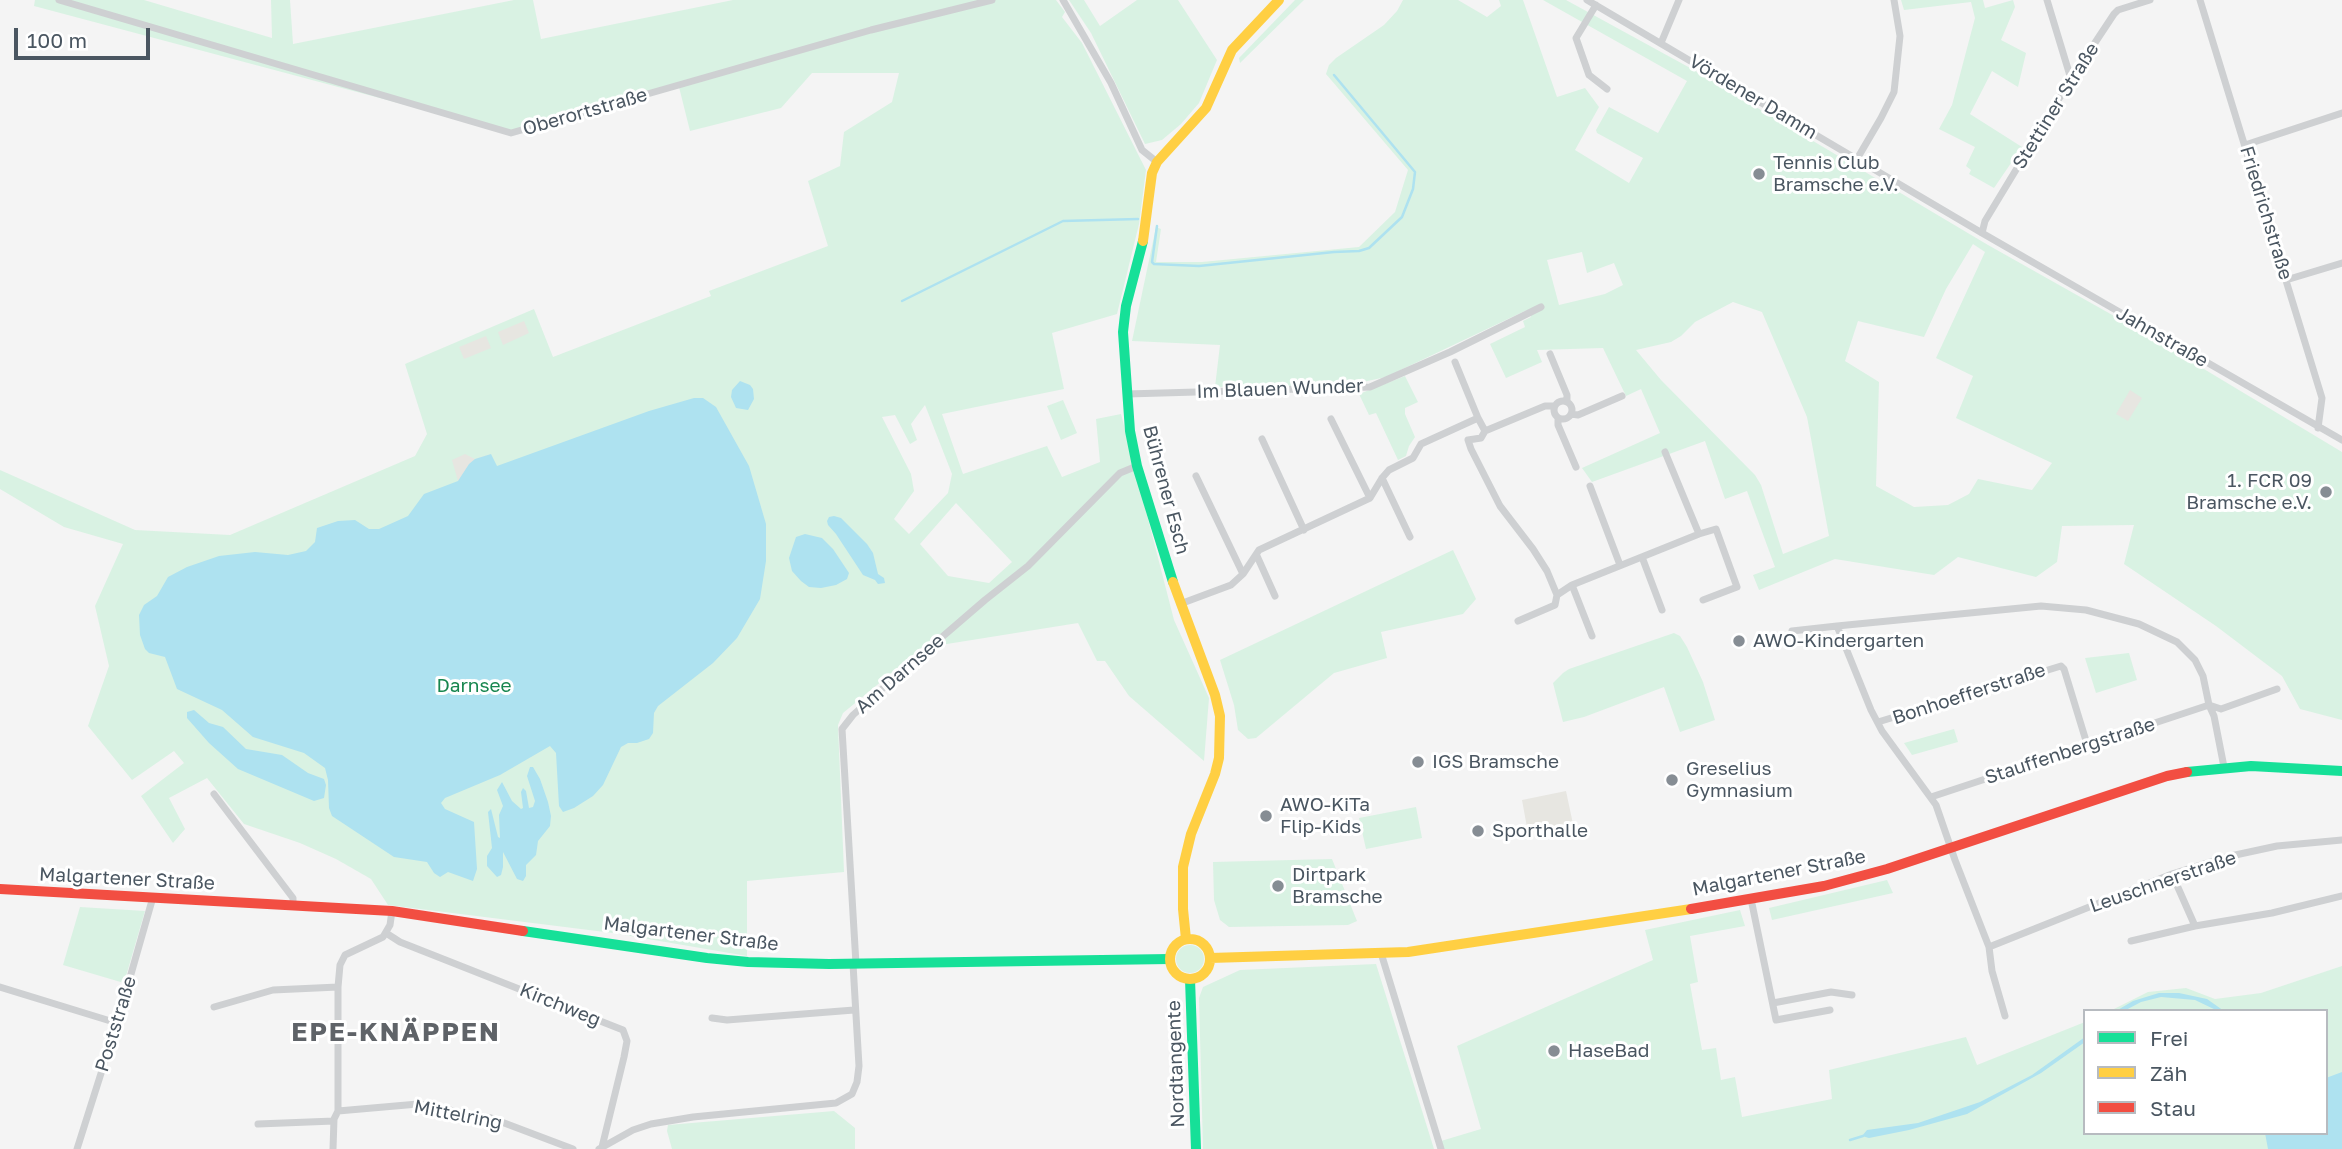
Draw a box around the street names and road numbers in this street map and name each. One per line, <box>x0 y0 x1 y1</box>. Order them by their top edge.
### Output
street label: Stettiner Straße <box>2008 39 2104 173</box>
street label: Vördener Damm <box>1685 50 1821 144</box>
street label: Oberortstraße <box>520 83 650 141</box>
street label: Friedrichstraße <box>2235 143 2297 283</box>
street label: Jahnstraße <box>2112 302 2212 372</box>
street label: Im Blauen Wunder <box>1196 375 1364 403</box>
street label: Bührener Esch <box>1138 423 1194 557</box>
street label: Am Darnsee <box>851 629 949 719</box>
street label: Bonhoefferstraße <box>1890 658 2048 730</box>
street label: Stauffenbergstraße <box>1982 713 2158 789</box>
street label: Malgartener Straße <box>1690 845 1868 901</box>
street label: Leuschnerstraße <box>2087 846 2239 918</box>
street label: Malgartener Straße <box>39 863 215 895</box>
street label: Malgartener Straße <box>602 912 780 956</box>
street label: Poststraße <box>91 973 141 1075</box>
street label: Kirchweg <box>516 978 604 1032</box>
street label: Nordtangente <box>1162 1000 1190 1128</box>
street label: Mittelring <box>412 1095 504 1135</box>

